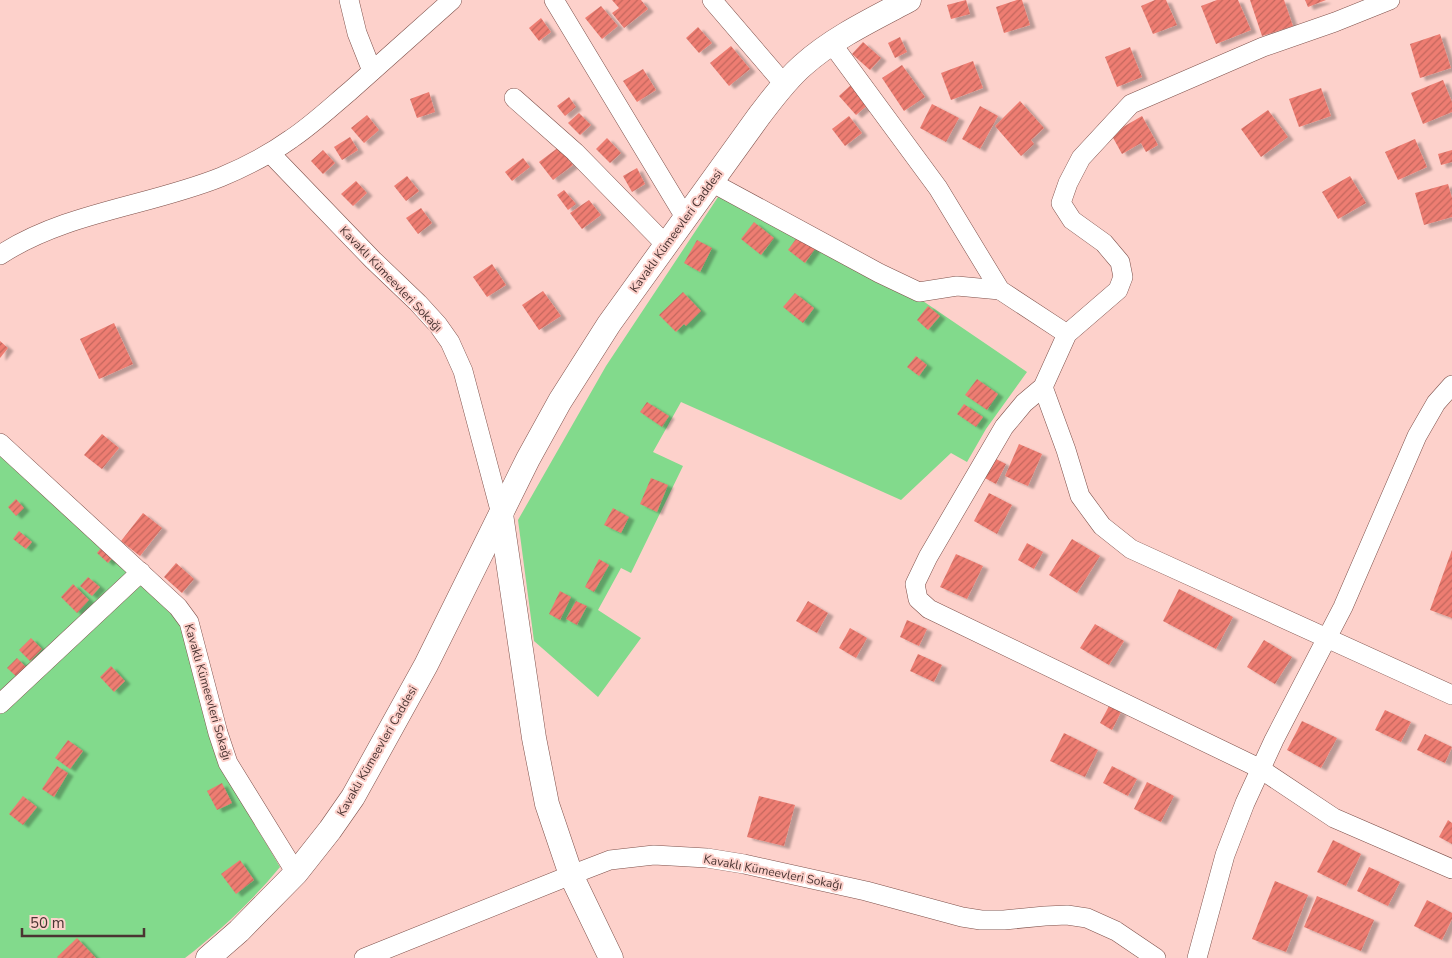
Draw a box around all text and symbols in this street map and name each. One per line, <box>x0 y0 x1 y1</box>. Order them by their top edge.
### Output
street label: Kavaklı Kümeevleri Caddesi <box>626 166 726 296</box>
street label: Kavaklı Kümeevleri Sokağı <box>336 223 446 335</box>
street label: Kavaklı Kümeevleri Sokağı <box>181 622 235 762</box>
street label: Kavaklı Kümeevleri Caddesi <box>333 683 421 819</box>
street label: Kavaklı Kümeevleri Sokağı <box>702 851 844 893</box>
scale bar <box>22 906 145 938</box>
text: 50 m <box>30 913 65 933</box>

